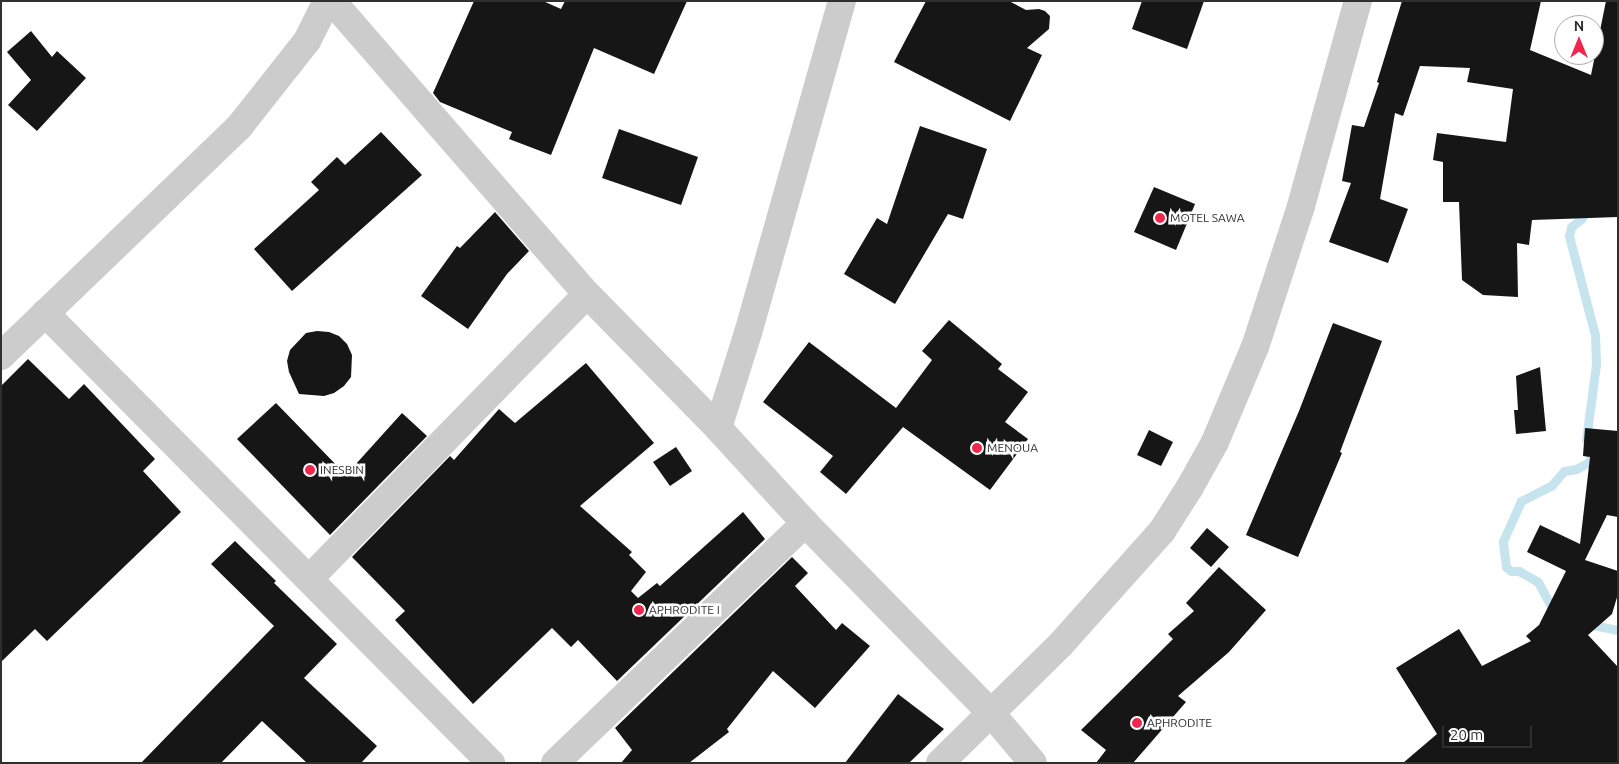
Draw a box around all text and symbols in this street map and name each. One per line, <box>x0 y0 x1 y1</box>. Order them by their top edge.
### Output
north arrow <box>1554 15 1604 65</box>
text: N <box>1574 18 1584 34</box>
place label: MOTEL SAWA <box>1170 211 1245 225</box>
marker: MOTEL SAWA <box>1154 212 1166 224</box>
place label: MENOUA <box>987 441 1038 455</box>
marker: MENOUA <box>971 442 983 454</box>
place label: INESBIN <box>320 463 364 477</box>
marker: INESBIN <box>304 464 316 476</box>
place label: APHRODITE I <box>649 603 720 617</box>
marker: APHRODITE I <box>633 604 645 616</box>
place label: APHRODITE <box>1147 716 1212 730</box>
scale bar <box>1444 716 1534 748</box>
marker: APHRODITE <box>1131 717 1143 729</box>
text: 20 m <box>1450 726 1483 743</box>

